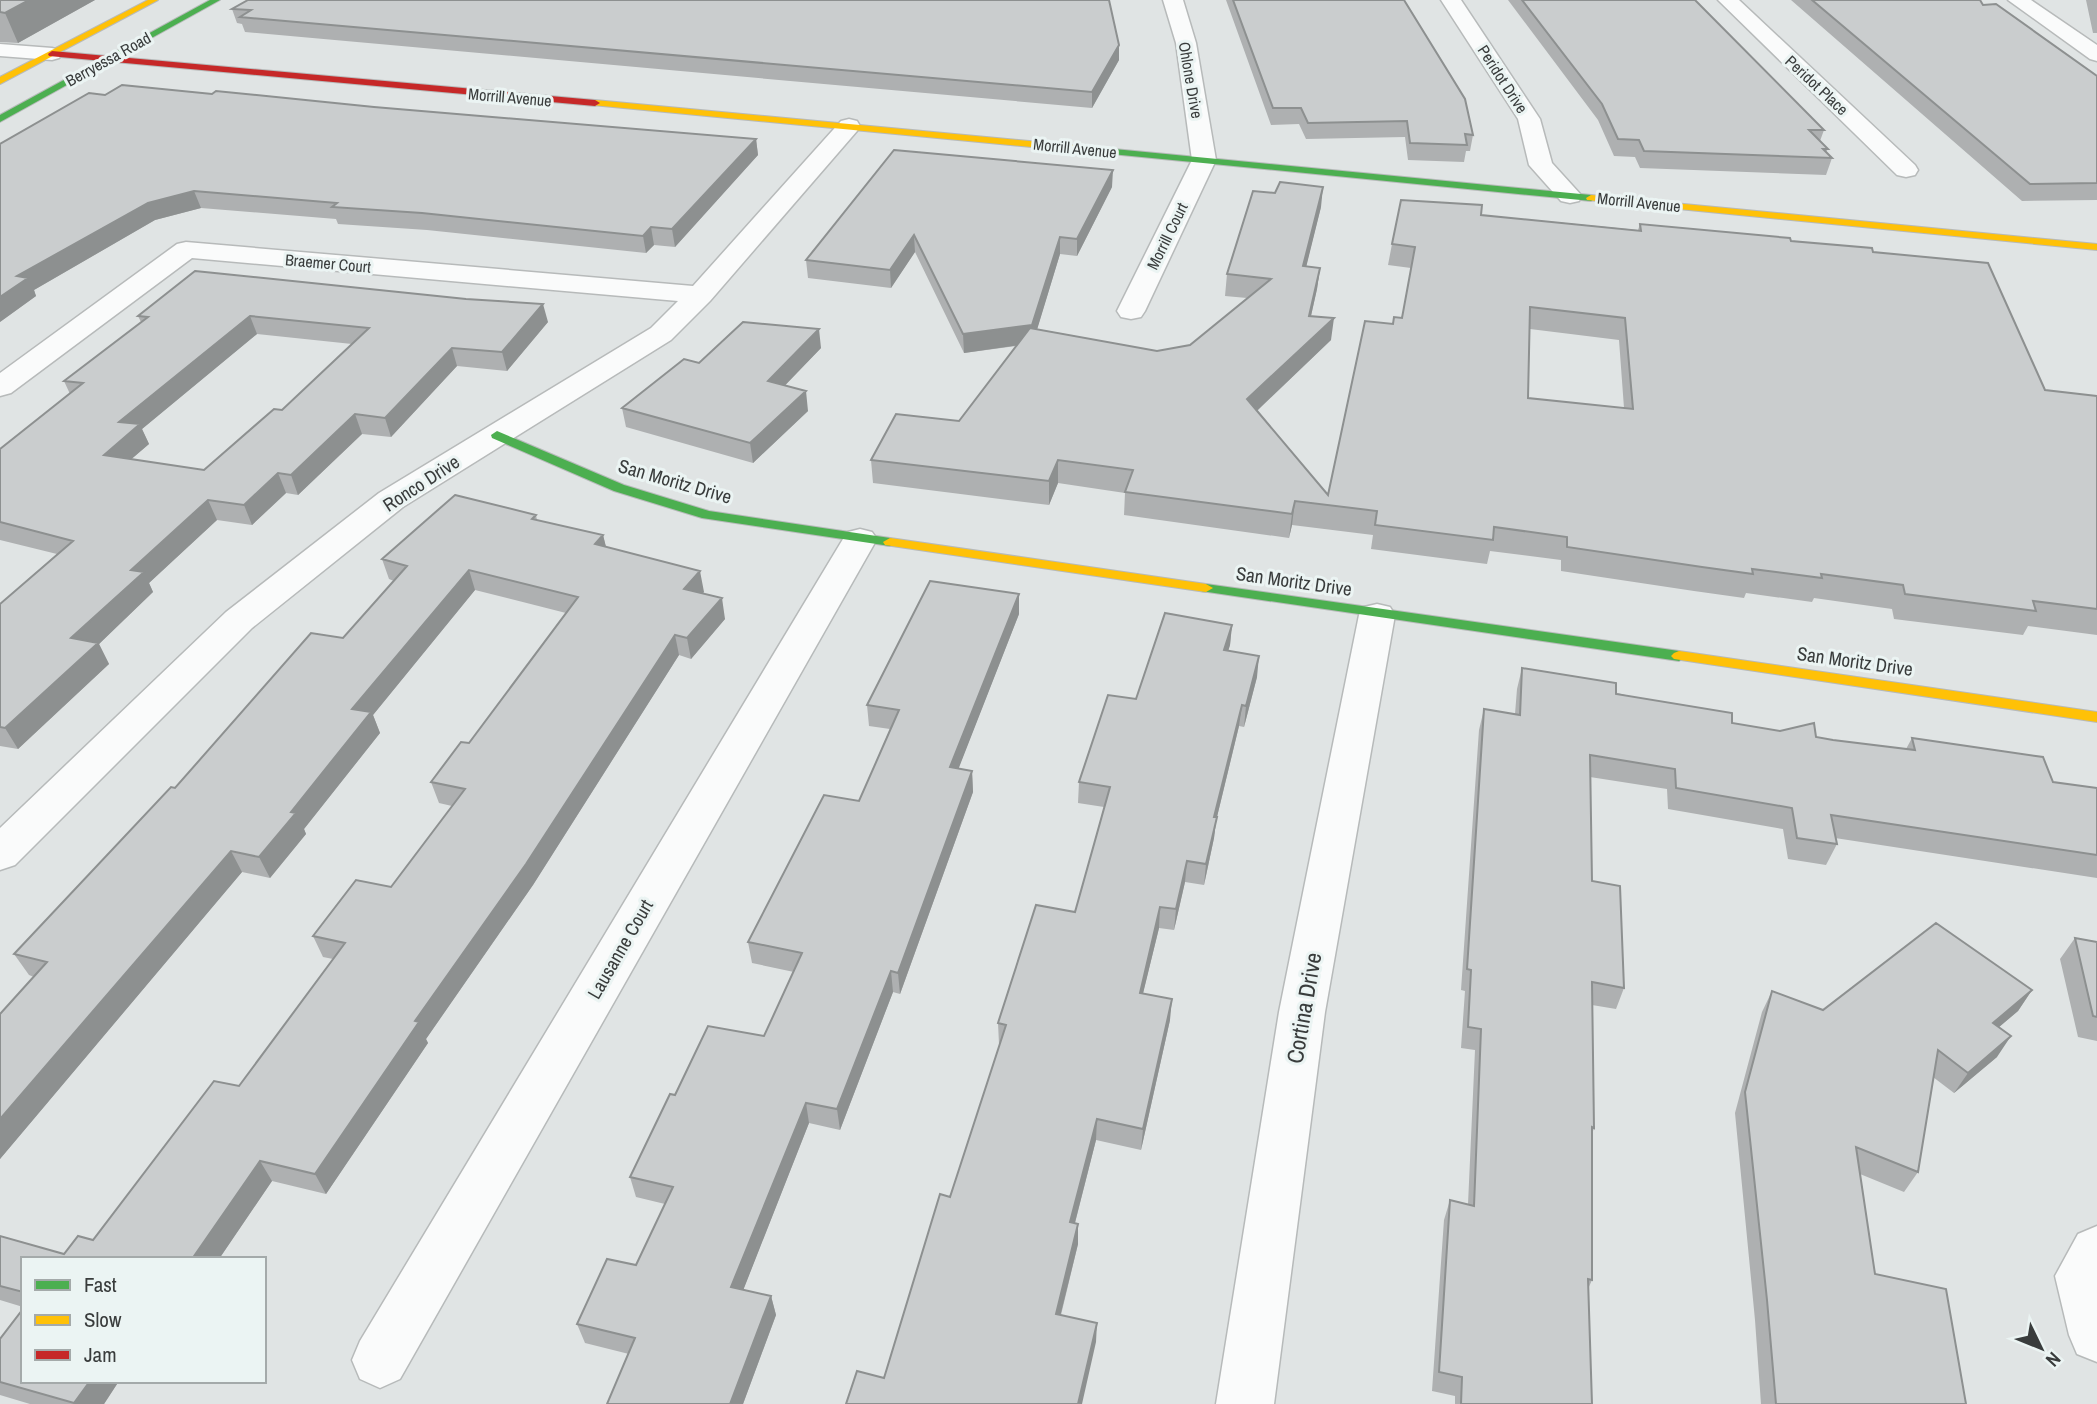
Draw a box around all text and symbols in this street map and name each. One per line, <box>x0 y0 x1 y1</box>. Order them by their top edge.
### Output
street label: Berryessa Road <box>62 27 154 91</box>
street label: Ohlone Drive <box>1173 40 1209 120</box>
street label: Peridot Drive <box>1473 41 1533 117</box>
street label: Peridot Place <box>1781 50 1853 120</box>
street label: Morrill Avenue <box>467 82 553 112</box>
street label: Morrill Avenue <box>1032 133 1118 163</box>
street label: Morrill Avenue <box>1596 187 1682 217</box>
street label: Morrill Court <box>1141 198 1193 273</box>
street label: Braemer Court <box>284 248 372 278</box>
street label: Ronco Drive <box>378 449 464 517</box>
street label: San Moritz Drive <box>615 452 735 510</box>
street label: San Moritz Drive <box>1234 560 1354 602</box>
street label: San Moritz Drive <box>1795 640 1915 682</box>
street label: Lausanne Court <box>581 894 659 1004</box>
street label: Cortina Drive <box>1279 950 1329 1066</box>
legend <box>21 1257 266 1383</box>
text: Fast <box>84 1270 117 1299</box>
text: Slow <box>84 1305 122 1334</box>
north arrow <box>2006 1313 2076 1383</box>
text: Jam <box>84 1340 117 1369</box>
text: N <box>2040 1347 2067 1373</box>

